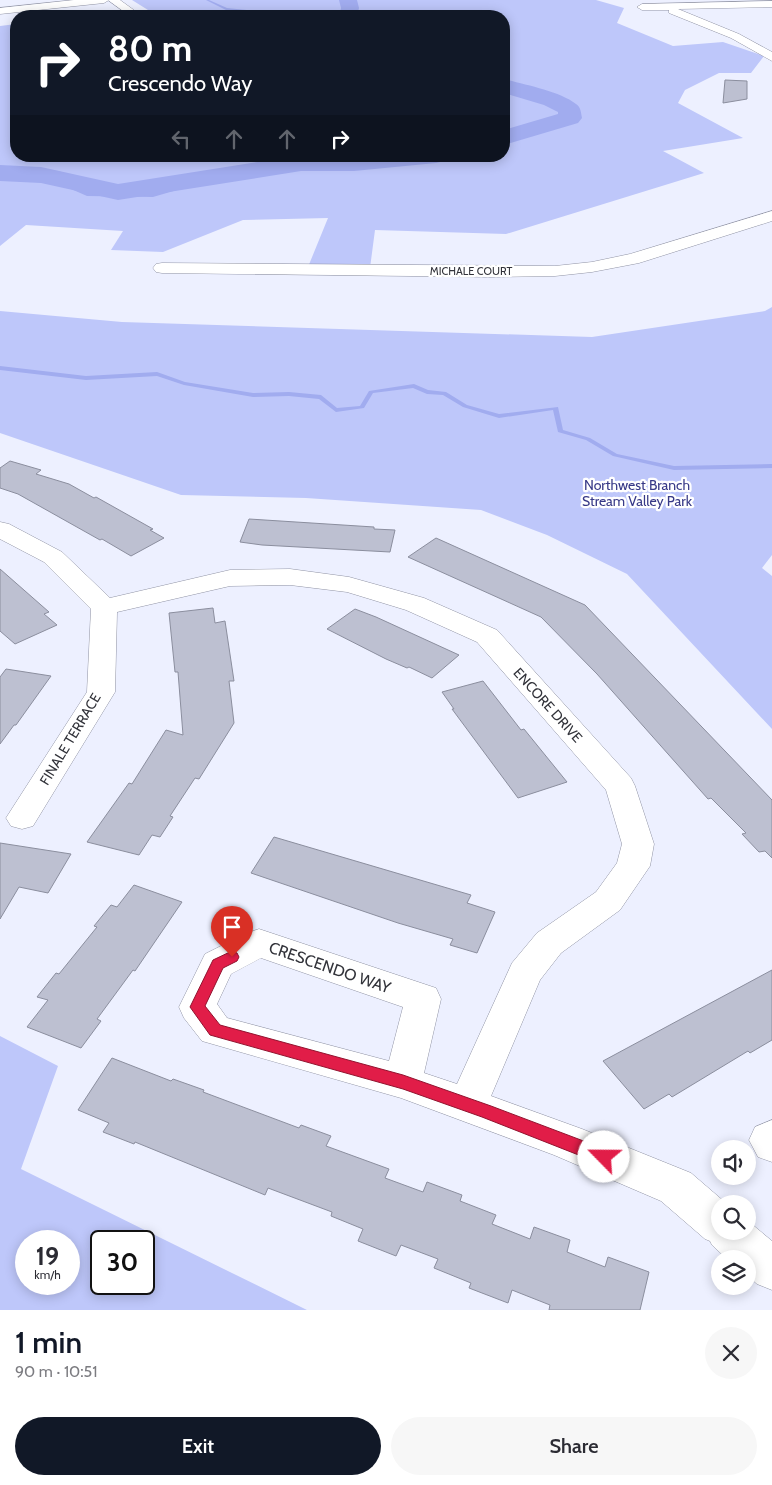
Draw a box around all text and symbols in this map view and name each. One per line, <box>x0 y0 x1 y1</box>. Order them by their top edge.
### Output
text: 80 m <box>108 27 192 70</box>
icon: right <box>25 30 90 95</box>
text: Crescendo Way <box>108 70 252 97</box>
icon: left <box>167 125 195 153</box>
icon: ahead <box>220 125 248 153</box>
icon: ahead <box>273 125 301 153</box>
icon: right <box>326 125 354 153</box>
street label: MICHALE COURT <box>430 264 512 278</box>
park label: Northwest Branch Stream Valley Park <box>582 476 693 510</box>
street label: ENCORE DRIVE <box>510 664 587 746</box>
street label: FINALE TERRACE <box>35 689 105 788</box>
pin <box>211 906 253 957</box>
icon: arrive <box>218 913 246 941</box>
street label: CRESCENDO WAY <box>266 938 394 998</box>
position arrow <box>577 1130 629 1182</box>
map controls <box>711 1140 756 1295</box>
button: sound <box>711 1140 756 1185</box>
button: search <box>711 1195 756 1240</box>
speed limit sign: 30 <box>90 1230 155 1295</box>
text: 19 <box>36 1241 59 1271</box>
button: layers <box>711 1250 756 1295</box>
text: km/h <box>34 1267 61 1282</box>
text: 1 min <box>15 1324 82 1361</box>
button: close <box>705 1327 757 1379</box>
text: 90 m · 10:51 <box>15 1362 97 1381</box>
button: Exit <box>15 1417 381 1475</box>
button: Share <box>391 1417 757 1475</box>

